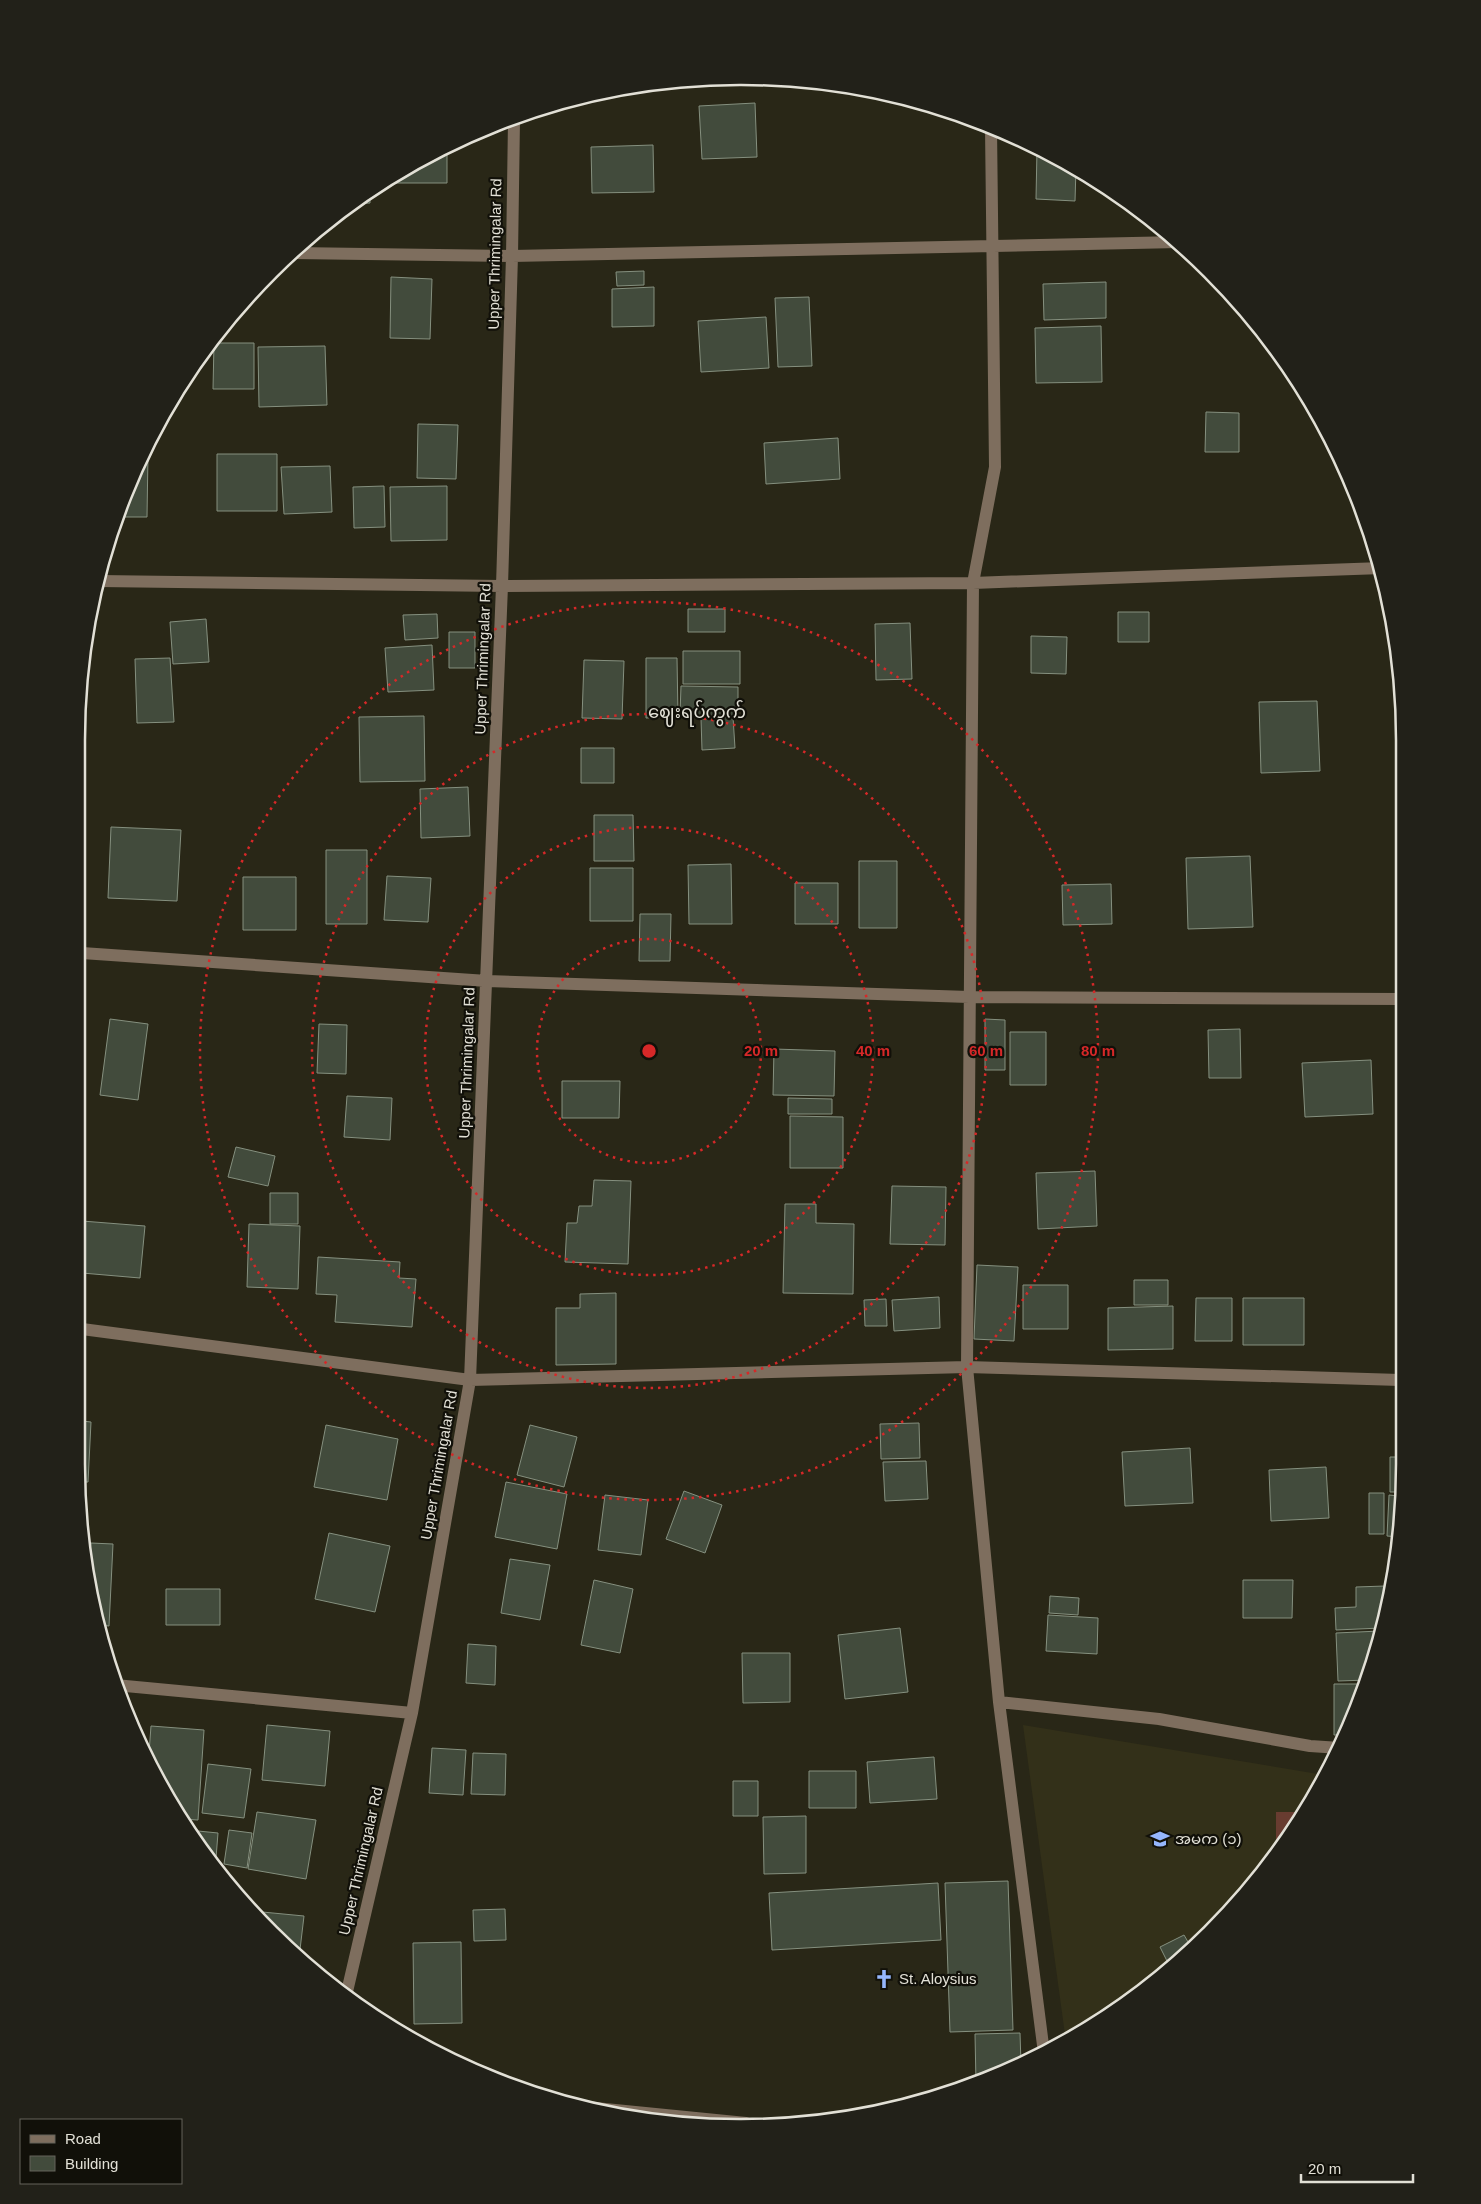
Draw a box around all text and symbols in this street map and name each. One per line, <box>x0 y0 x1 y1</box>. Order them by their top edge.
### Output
street label: Upper Thrimingalar Rd <box>485 178 504 330</box>
street label: Upper Thrimingalar Rd <box>471 583 494 735</box>
district label: ဈေးရပ်ကွက် <box>648 699 746 727</box>
street label: Upper Thrimingalar Rd <box>455 987 478 1139</box>
centre of rings <box>640 1042 658 1060</box>
text: 20 m <box>744 1042 778 1059</box>
text: 40 m <box>856 1042 890 1059</box>
text: 60 m <box>969 1042 1003 1059</box>
text: 80 m <box>1081 1042 1115 1059</box>
street label: Upper Thrimingalar Rd <box>417 1389 460 1541</box>
street label: Upper Thrimingalar Rd <box>335 1785 386 1937</box>
school or university icon: အမက (၁) <box>1149 1828 1171 1850</box>
place label: အမက (၁) <box>1175 1830 1242 1847</box>
church icon: St. Aloysius <box>873 1968 895 1990</box>
place label: St. Aloysius <box>899 1970 977 1987</box>
legend <box>20 2119 182 2184</box>
text: Road <box>65 2130 101 2147</box>
scale bar <box>1301 2152 1414 2184</box>
text: Building <box>65 2155 118 2172</box>
text: 20 m <box>1308 2160 1341 2177</box>

